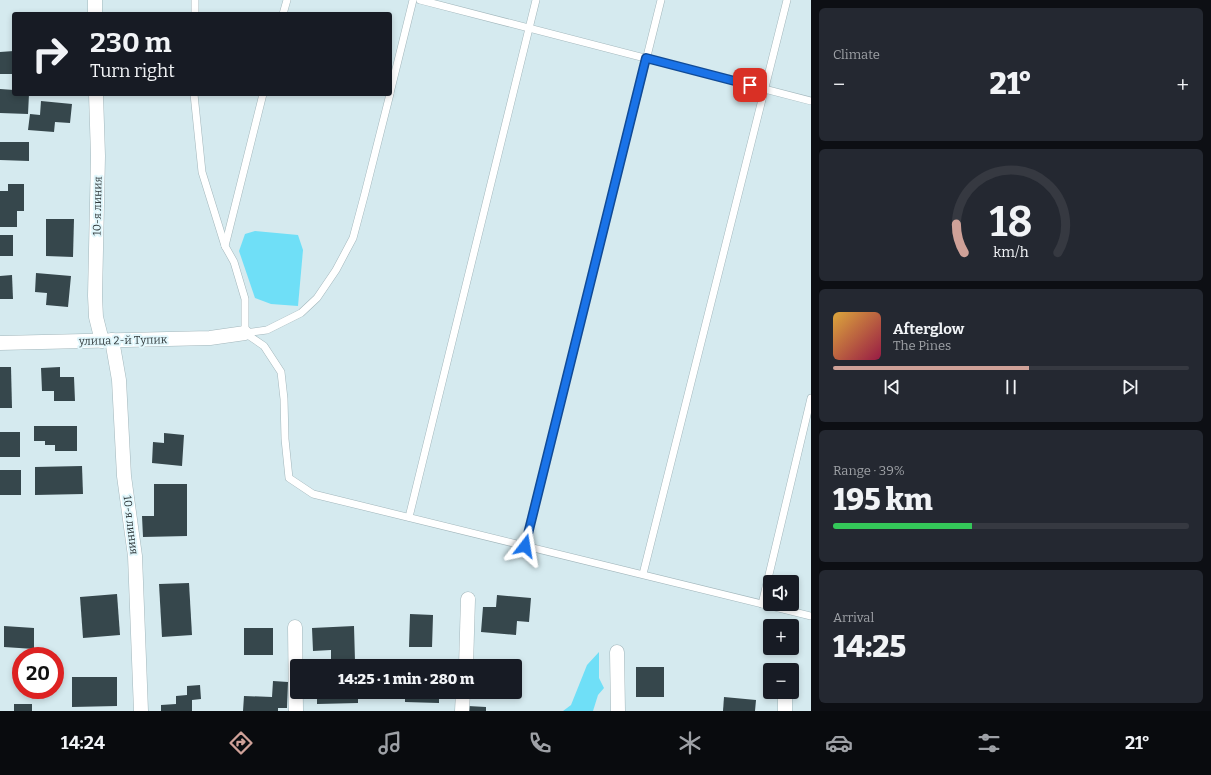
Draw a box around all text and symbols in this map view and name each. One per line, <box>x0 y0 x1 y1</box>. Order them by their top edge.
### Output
text: 230 m <box>90 26 171 59</box>
icon: right <box>24 28 76 80</box>
text: Climate <box>833 47 880 62</box>
text: Turn right <box>90 60 175 82</box>
text: 21° <box>990 66 1032 102</box>
pin <box>733 68 767 102</box>
text: − <box>833 71 845 98</box>
text: + <box>1176 71 1189 98</box>
icon: arrive <box>739 74 761 96</box>
street label: 10-я линия <box>90 176 105 236</box>
text: 18 <box>989 197 1033 247</box>
text: km/h <box>993 243 1029 260</box>
text: Afterglow <box>893 320 964 338</box>
street label: улица 2-й Тупик <box>78 333 168 348</box>
text: The Pines <box>893 338 951 353</box>
icon: previous <box>881 376 903 398</box>
icon: pause <box>1000 376 1022 398</box>
icon: next <box>1119 376 1141 398</box>
text: Range · 39% <box>833 463 905 478</box>
text: 195 km <box>833 482 932 518</box>
street label: 10-я линия <box>120 495 141 555</box>
position arrow <box>504 525 546 567</box>
map controls <box>763 575 799 699</box>
button: sound <box>763 575 799 611</box>
text: Arrival <box>833 610 874 625</box>
button: + <box>763 619 799 655</box>
text: 14:25 <box>833 629 906 665</box>
speed limit sign: 20 <box>12 647 64 699</box>
button: − <box>763 663 799 699</box>
text: 14:25 · 1 min · 280 m <box>338 670 474 688</box>
icon: directions <box>227 729 255 757</box>
icon: music <box>376 729 404 757</box>
icon: phone <box>526 729 554 757</box>
icon: climate <box>676 729 704 757</box>
icon: car <box>825 729 853 757</box>
icon: filters <box>975 729 1003 757</box>
text: 14:24 <box>61 732 105 754</box>
text: 21° <box>1125 732 1150 754</box>

